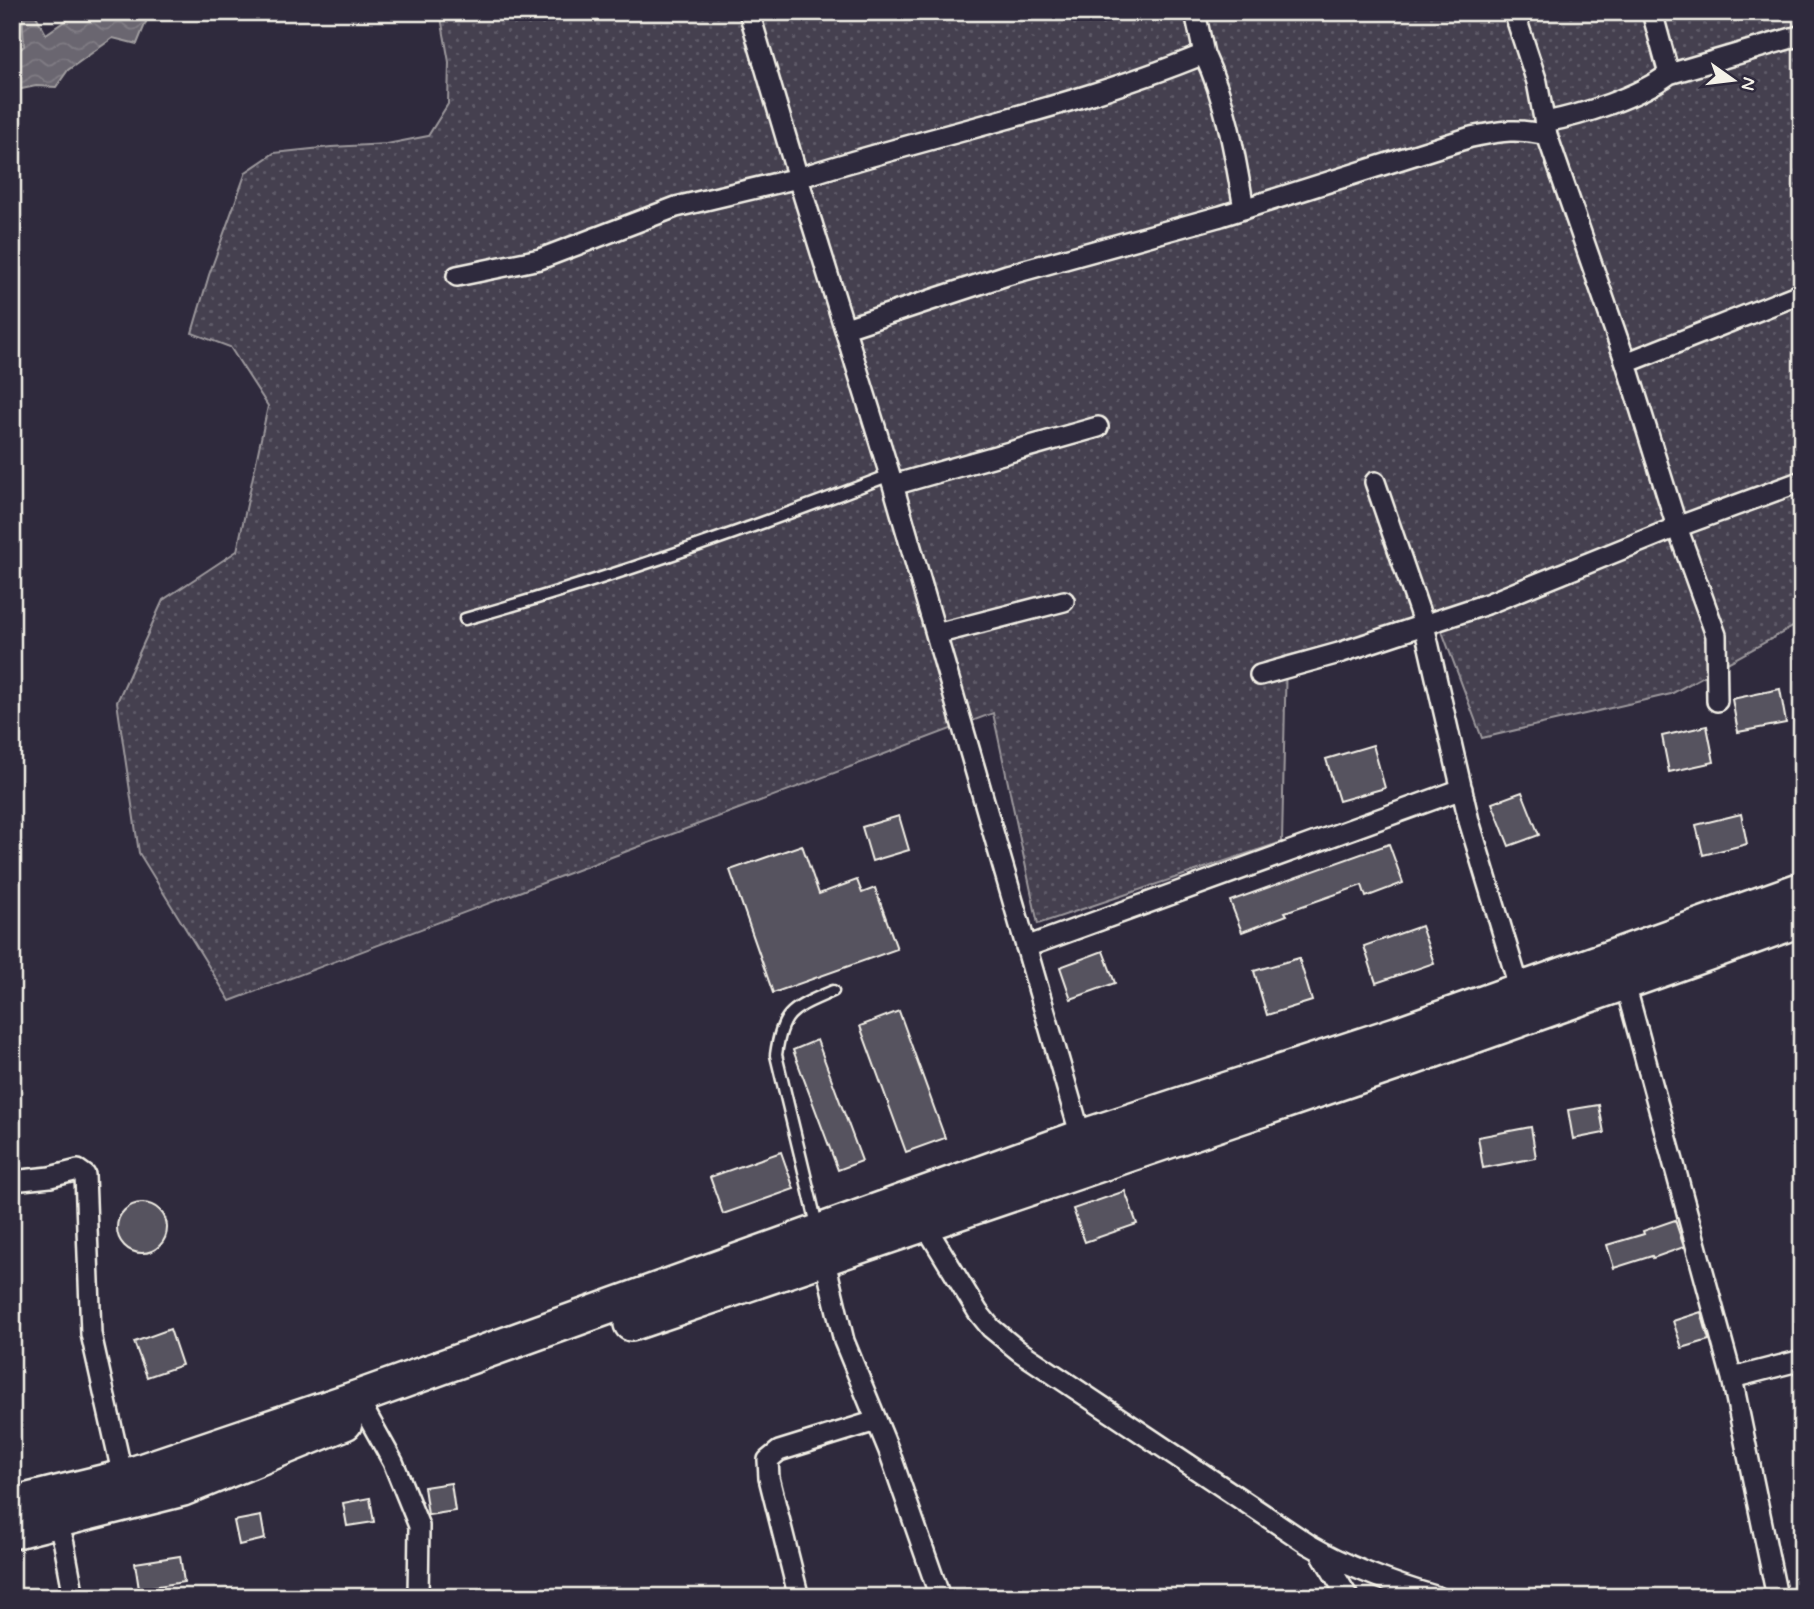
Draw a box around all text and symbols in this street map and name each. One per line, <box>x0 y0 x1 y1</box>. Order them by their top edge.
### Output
north arrow <box>1699 46 1769 116</box>
text: N <box>1734 75 1762 93</box>

